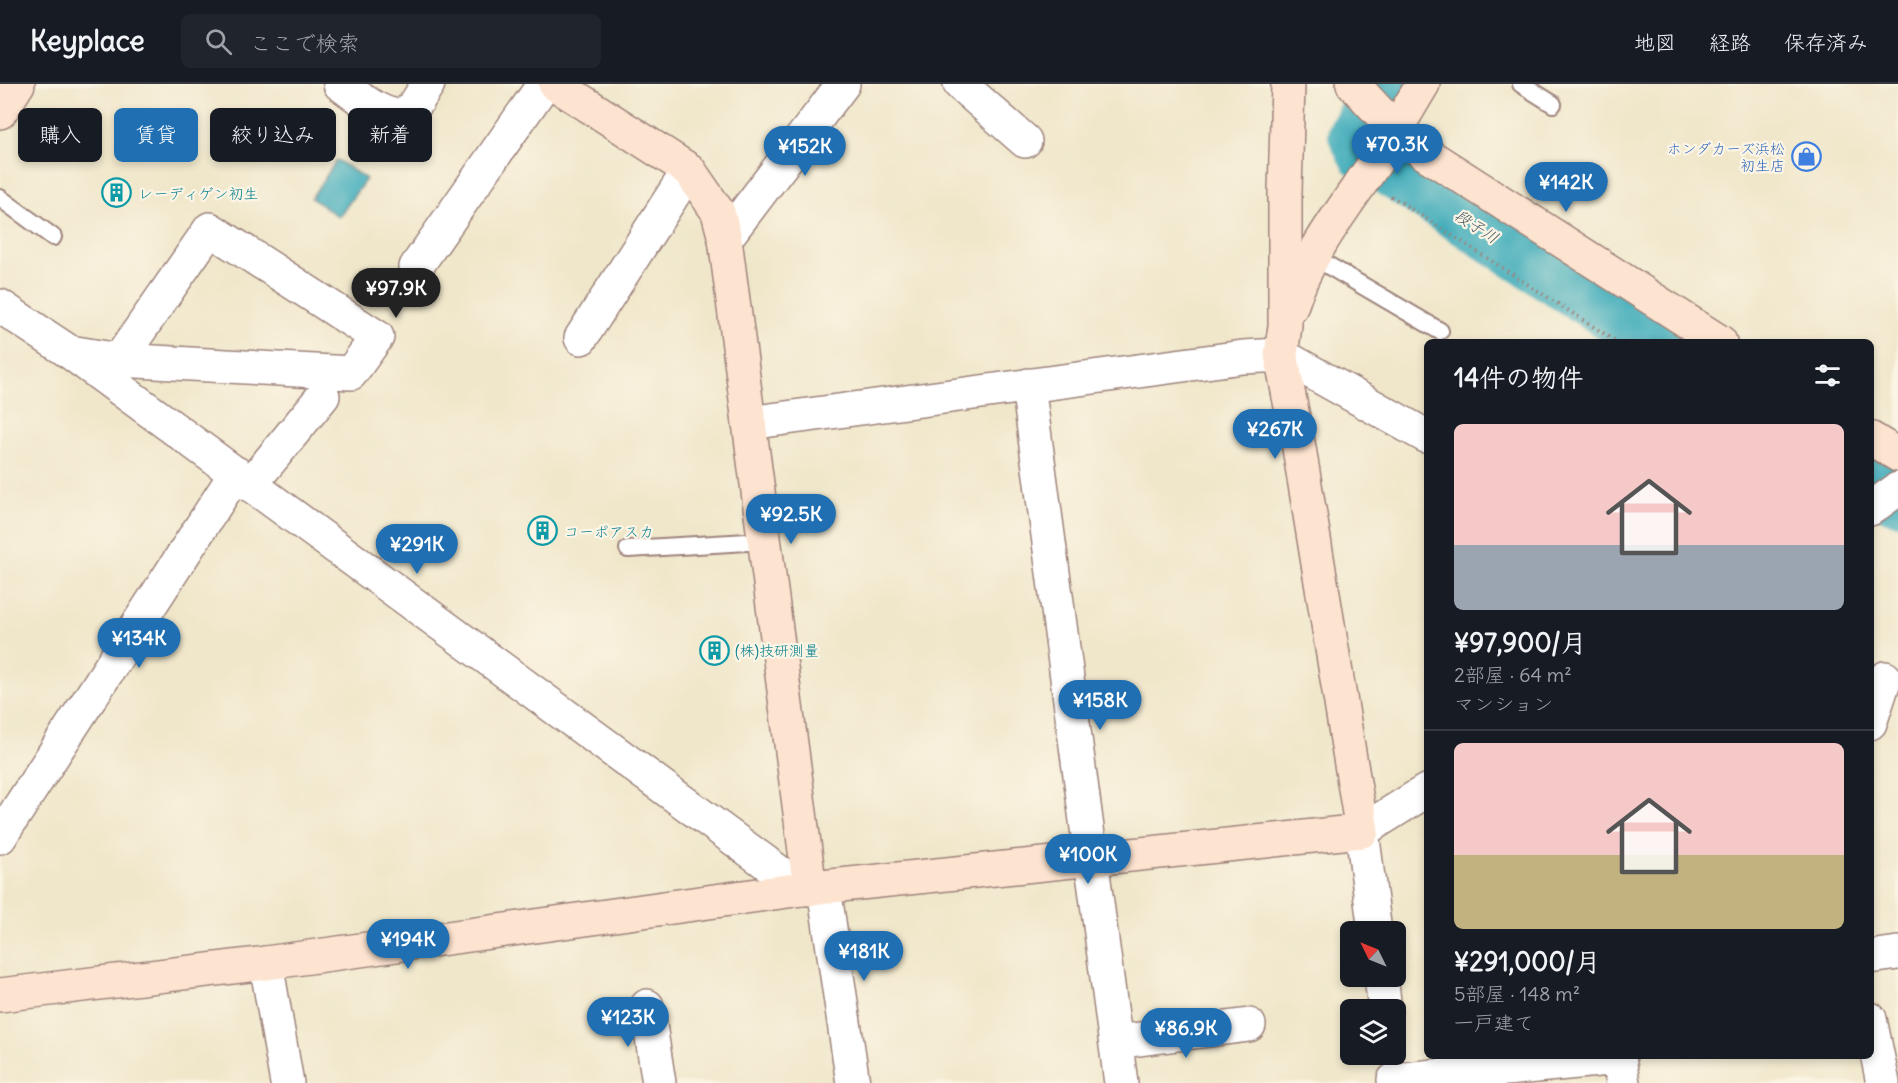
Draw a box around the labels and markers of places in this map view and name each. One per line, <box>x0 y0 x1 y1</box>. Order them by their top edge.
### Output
pin: ¥70.3K <box>1348 124 1446 175</box>
pin: ¥152K <box>763 126 847 177</box>
place label: ホンダカーズ浜松 初生店 <box>1667 139 1785 175</box>
shop icon: ホンダカーズ浜松 初生店 <box>1790 141 1822 173</box>
pin: ¥142K <box>1524 162 1608 213</box>
building icon: レーディゲン初生 <box>101 177 133 209</box>
place label: レーディゲン初生 <box>138 184 259 203</box>
pin: ¥97.9K <box>347 268 445 319</box>
pin: ¥267K <box>1233 409 1317 460</box>
pin: ¥92.5K <box>742 494 840 545</box>
building icon: コーポアスカ <box>527 515 559 547</box>
place label: コーポアスカ <box>564 522 654 541</box>
pin: ¥291K <box>375 524 459 575</box>
pin: ¥134K <box>97 618 181 669</box>
building icon: (株)技研測量 <box>698 634 730 666</box>
place label: (株)技研測量 <box>735 641 819 660</box>
pin: ¥158K <box>1058 680 1142 731</box>
pin: ¥100K <box>1046 834 1130 885</box>
pin: ¥194K <box>366 919 450 970</box>
pin: ¥181K <box>822 931 906 982</box>
pin: ¥123K <box>586 997 670 1048</box>
pin: ¥86.9K <box>1137 1008 1235 1059</box>

